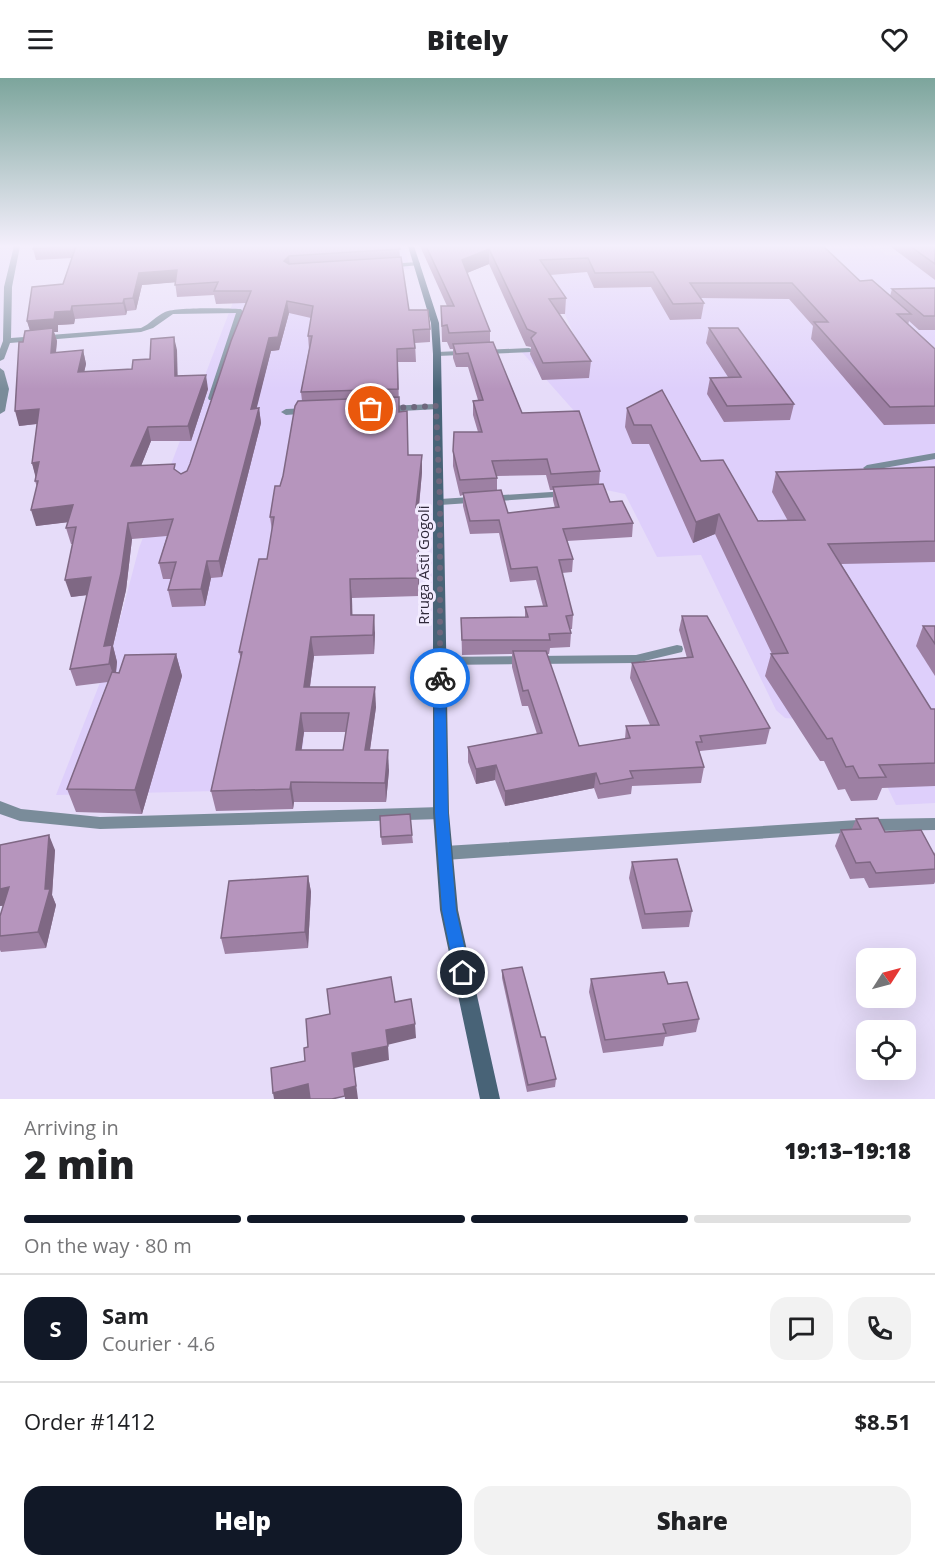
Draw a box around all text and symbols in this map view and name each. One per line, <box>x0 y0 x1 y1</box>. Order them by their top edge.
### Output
text: Bitely <box>427 21 508 58</box>
icon: menu <box>24 23 57 56</box>
icon: heart <box>878 23 911 56</box>
pin <box>345 383 396 434</box>
icon: bag <box>354 392 387 425</box>
street label: Rruga Asti Gogoli <box>413 505 433 625</box>
courier <box>410 648 470 708</box>
icon: bike <box>424 662 457 695</box>
pin <box>437 947 488 998</box>
north arrow <box>856 948 916 1008</box>
map controls <box>856 948 916 1080</box>
icon: home <box>446 956 479 989</box>
button: locate <box>856 1020 916 1080</box>
text: Arriving in <box>24 1114 119 1141</box>
text: 19:13–19:18 <box>784 1135 911 1165</box>
text: 2 min <box>24 1137 135 1190</box>
text: On the way · 80 m <box>24 1232 192 1259</box>
button: chat <box>770 1297 833 1360</box>
button: phone <box>848 1297 911 1360</box>
text: Sam <box>102 1300 149 1330</box>
text: S <box>49 1313 62 1343</box>
text: Courier · 4.6 <box>102 1330 215 1357</box>
text: Order #1412 <box>24 1406 155 1436</box>
text: $8.51 <box>854 1406 911 1436</box>
button: Help <box>24 1486 462 1555</box>
button: Share <box>474 1486 911 1555</box>

